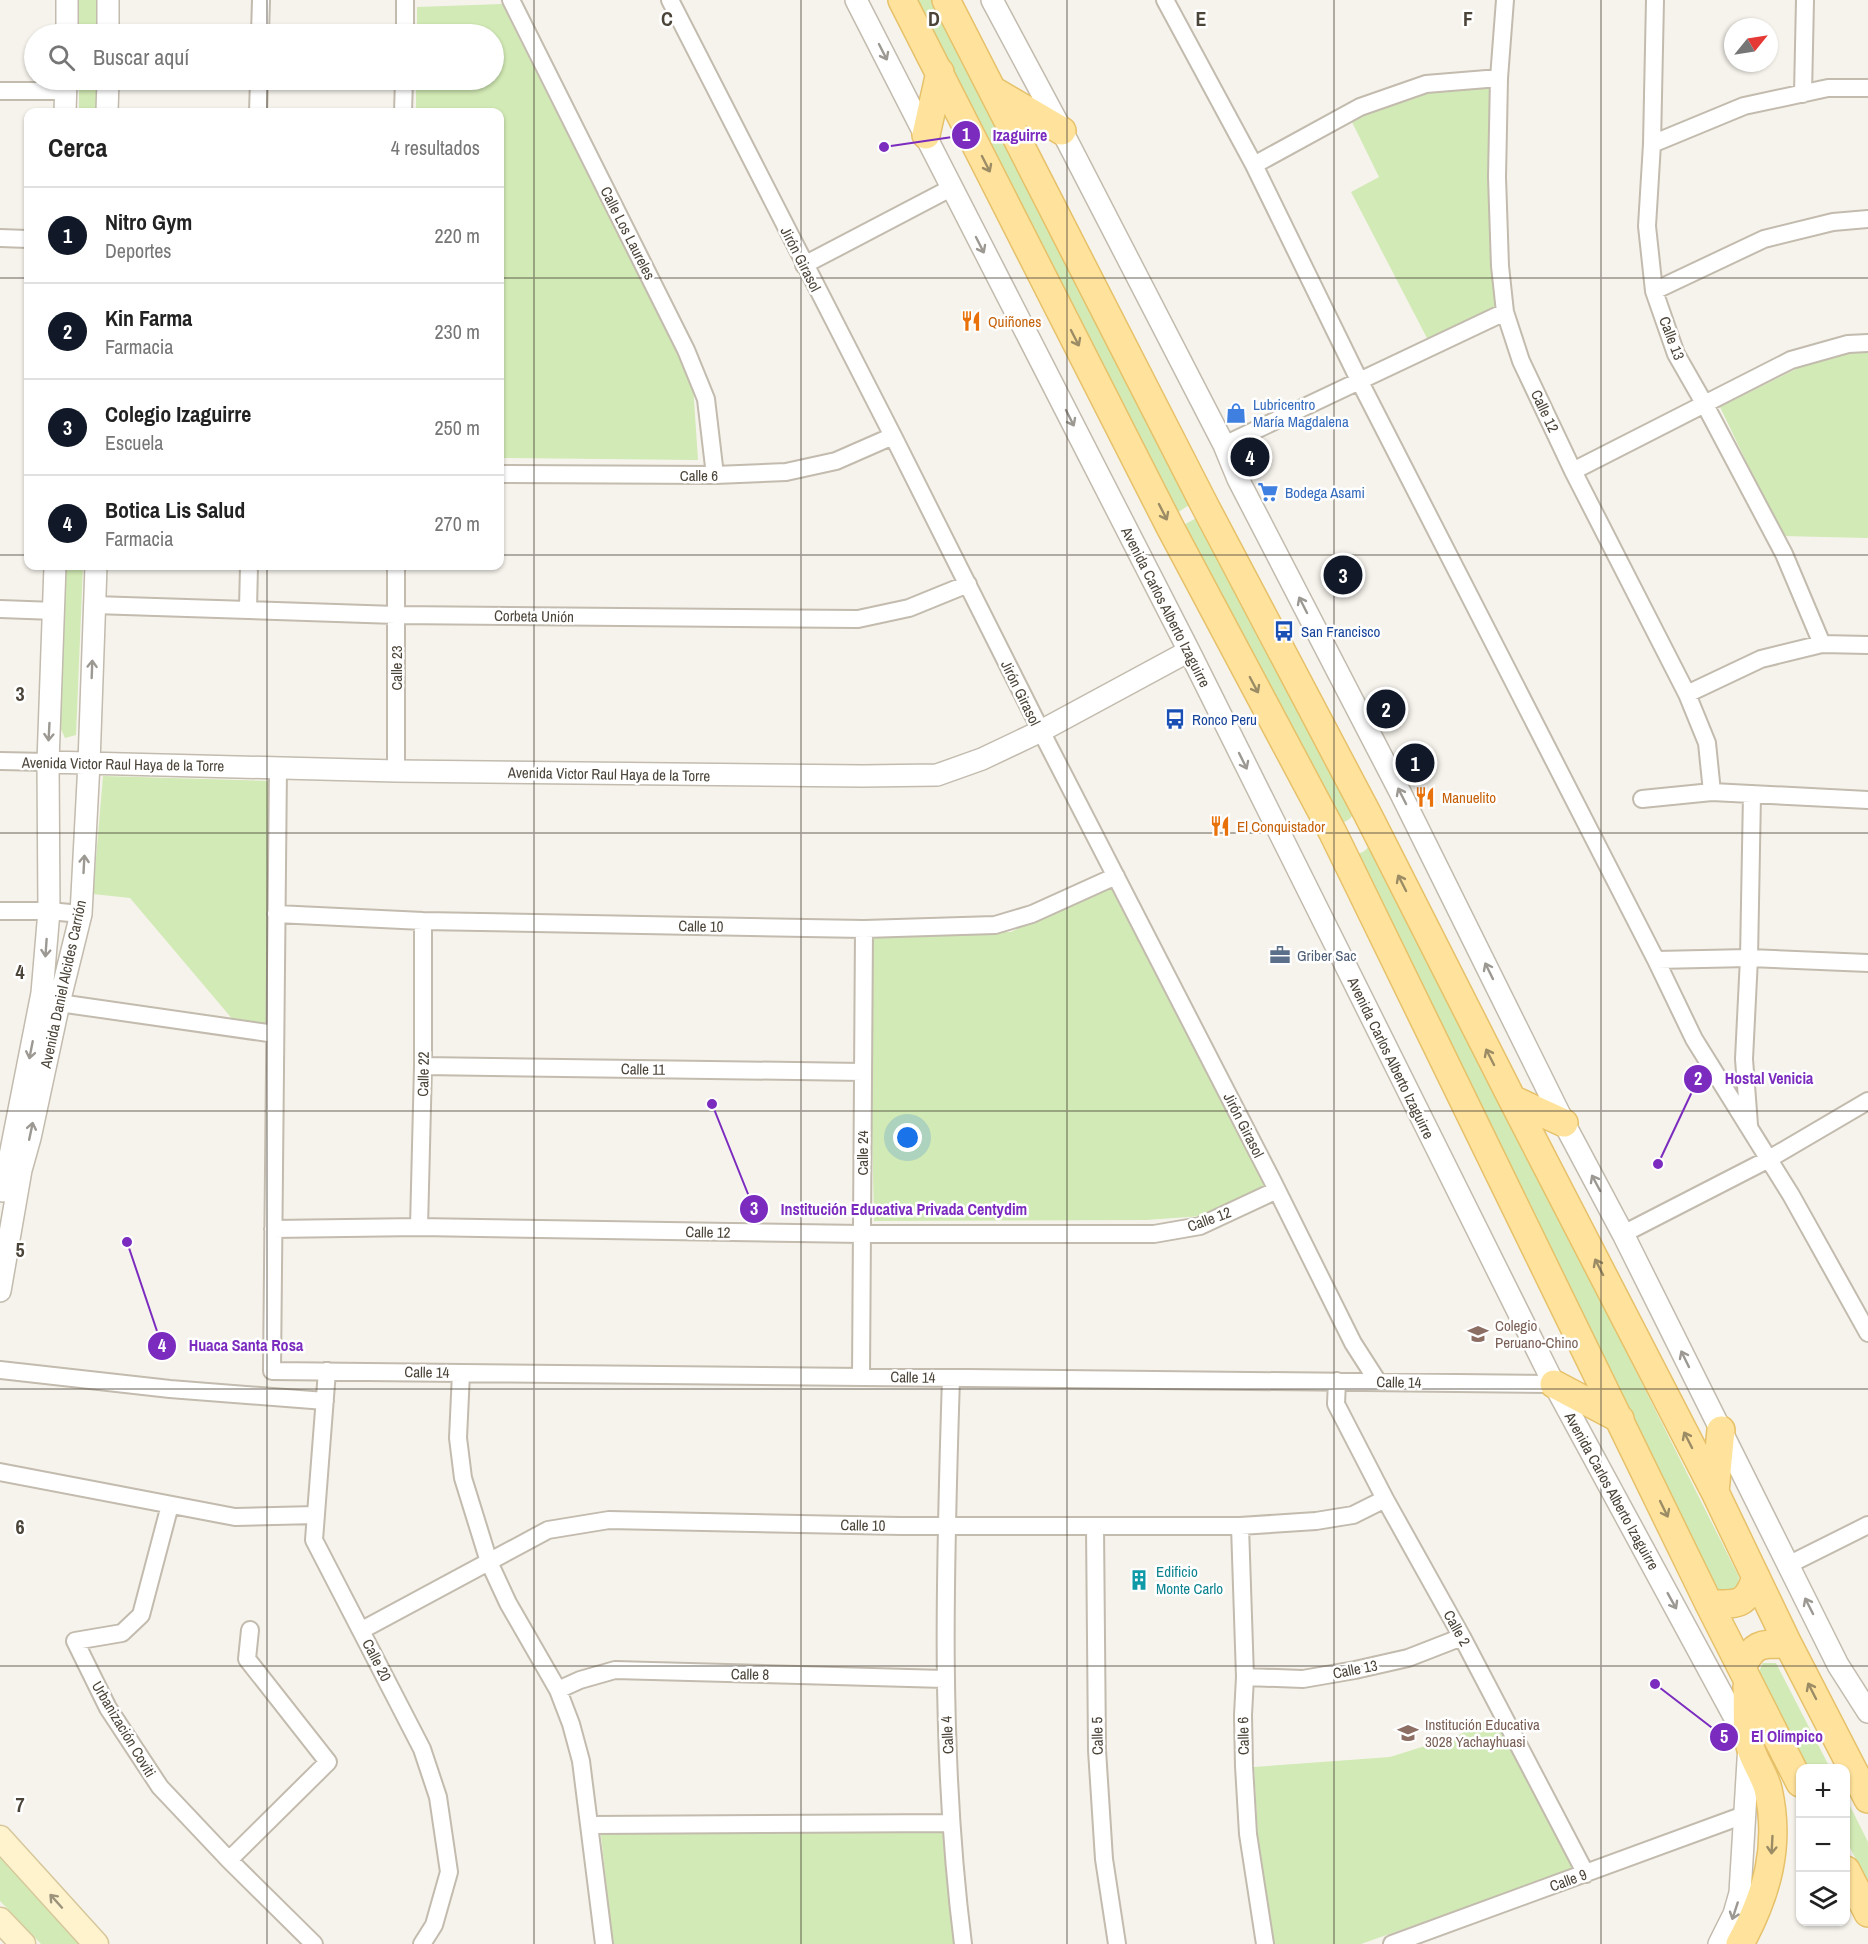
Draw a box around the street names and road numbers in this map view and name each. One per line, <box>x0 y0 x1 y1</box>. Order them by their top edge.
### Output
street label: Calle Los Laureles <box>596 183 660 283</box>
street label: Jirón Girasol <box>776 223 826 295</box>
street label: Calle 13 <box>1654 313 1690 363</box>
street label: Calle 12 <box>1526 386 1564 436</box>
street label: Calle 6 <box>680 465 718 486</box>
street label: Avenida Carlos Alberto Izaguirre <box>1116 522 1216 691</box>
street label: Corbeta Unión <box>494 605 574 627</box>
street label: Calle 23 <box>386 645 407 691</box>
street label: Jirón Girasol <box>996 657 1046 729</box>
street label: Avenida Victor Raul Haya de la Torre <box>21 752 225 776</box>
street label: Avenida Victor Raul Haya de la Torre <box>507 762 711 786</box>
street label: Avenida Daniel Alcides Carrión <box>35 898 91 1071</box>
street label: Calle 10 <box>678 915 724 937</box>
street label: Avenida Carlos Alberto Izaguirre <box>1342 973 1439 1143</box>
street label: Calle 22 <box>412 1051 434 1097</box>
street label: Calle 11 <box>621 1058 665 1080</box>
street label: Jirón Girasol <box>1219 1089 1269 1161</box>
street label: Calle 24 <box>852 1130 873 1176</box>
street label: Calle 12 <box>1184 1201 1234 1237</box>
street label: Calle 12 <box>685 1221 731 1243</box>
street label: Calle 14 <box>404 1361 450 1383</box>
street label: Calle 14 <box>890 1366 936 1388</box>
street label: Calle 14 <box>1376 1371 1422 1393</box>
street label: Avenida Carlos Alberto Izaguirre <box>1559 1407 1664 1574</box>
street label: Calle 10 <box>840 1514 886 1536</box>
street label: Calle 2 <box>1439 1606 1476 1650</box>
street label: Calle 20 <box>357 1635 397 1685</box>
street label: Calle 13 <box>1331 1654 1379 1684</box>
street label: Calle 8 <box>731 1663 769 1685</box>
street label: Urbanización Coviti <box>87 1677 161 1781</box>
street label: Calle 4 <box>936 1715 958 1755</box>
street label: Calle 5 <box>1086 1717 1108 1755</box>
street label: Calle 6 <box>1232 1717 1254 1755</box>
street label: Calle 9 <box>1546 1864 1590 1896</box>

